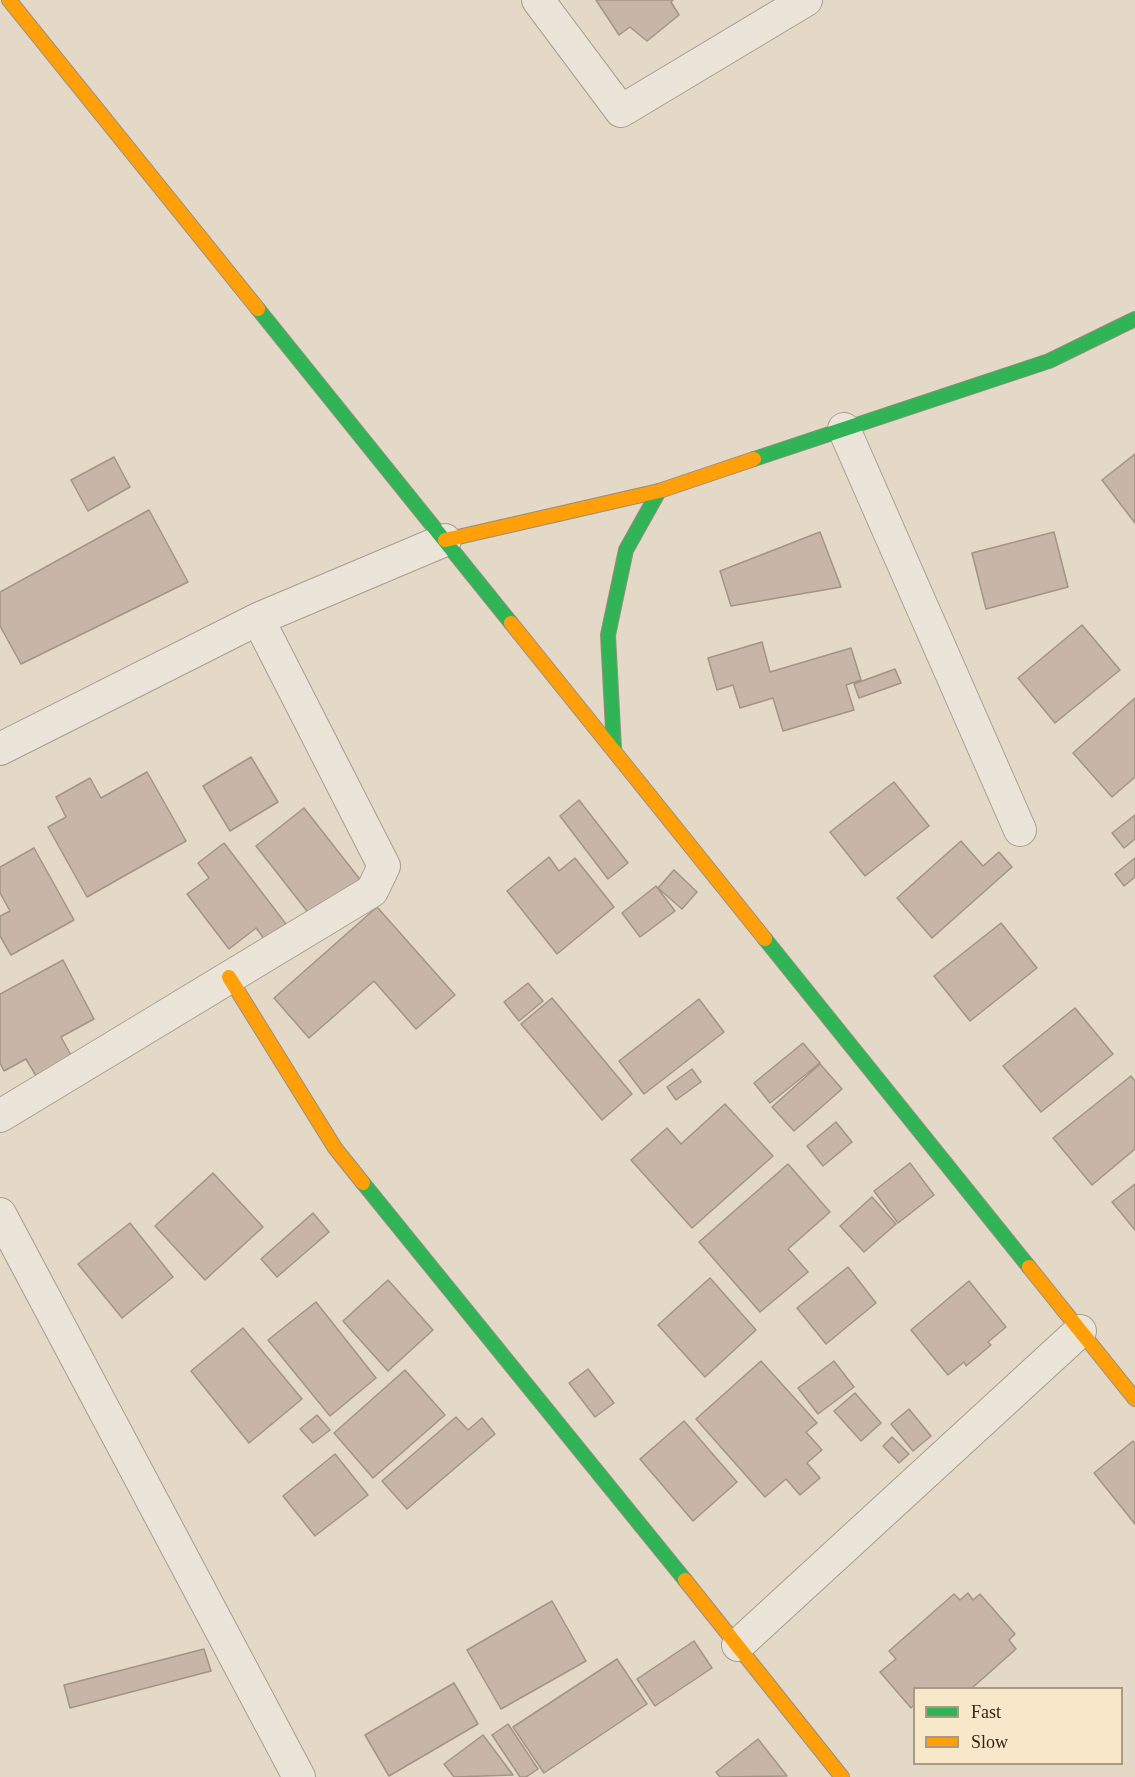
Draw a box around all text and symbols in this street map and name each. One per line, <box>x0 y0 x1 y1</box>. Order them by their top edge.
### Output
legend <box>913 1687 1123 1765</box>
text: Fast <box>971 1702 1001 1722</box>
text: Slow <box>971 1732 1008 1752</box>

